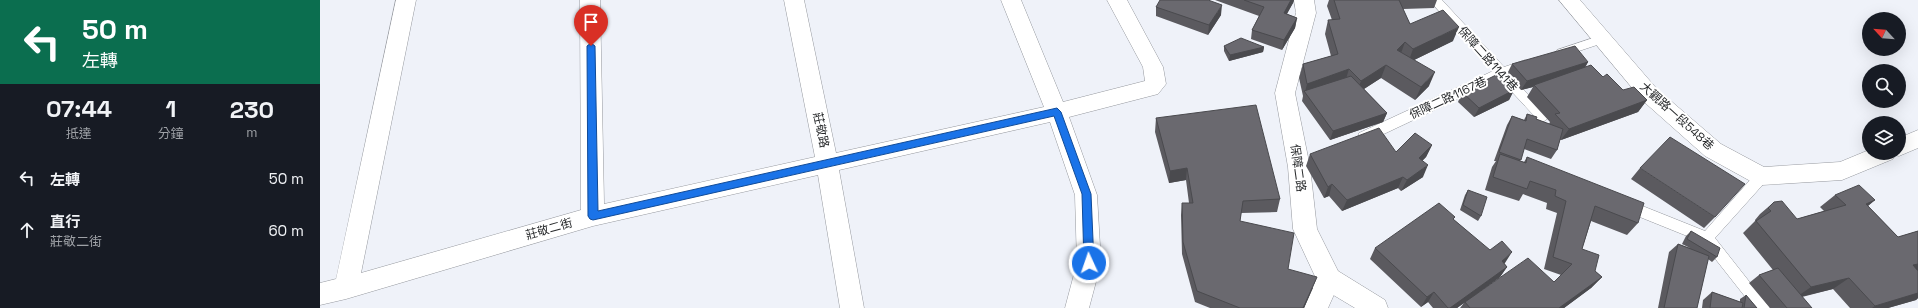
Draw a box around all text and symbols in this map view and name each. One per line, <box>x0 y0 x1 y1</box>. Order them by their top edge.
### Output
pin <box>574 5 608 46</box>
text: 50 m <box>82 11 148 47</box>
icon: arrive <box>580 11 602 33</box>
north arrow <box>1862 12 1906 56</box>
map controls <box>1862 12 1906 160</box>
icon: left <box>16 16 68 68</box>
street label: 保障二路1141巷 <box>1455 23 1521 95</box>
text: 左轉 <box>82 49 118 72</box>
button: search <box>1862 64 1906 108</box>
street label: 保障二路1167巷 <box>1407 73 1489 123</box>
street label: 大觀路一段548巷 <box>1637 79 1717 153</box>
text: 07:44 <box>46 93 112 124</box>
text: 1 <box>165 93 176 124</box>
text: 230 <box>230 94 274 125</box>
street label: 莊敬路 <box>809 111 833 149</box>
button: layers <box>1862 116 1906 160</box>
text: m <box>246 124 258 141</box>
text: 抵達 <box>66 125 92 142</box>
text: 分鐘 <box>158 125 184 142</box>
street label: 保障二路 <box>1287 143 1309 193</box>
icon: left <box>16 167 38 189</box>
text: 50 m <box>269 169 304 188</box>
text: 左轉 <box>50 170 80 189</box>
text: 直行 <box>50 212 80 231</box>
street label: 莊敬二街 <box>524 215 574 243</box>
icon: ahead <box>16 219 38 241</box>
text: 60 m <box>268 221 304 240</box>
text: 莊敬二街 <box>50 233 102 250</box>
position arrow <box>1068 242 1110 284</box>

